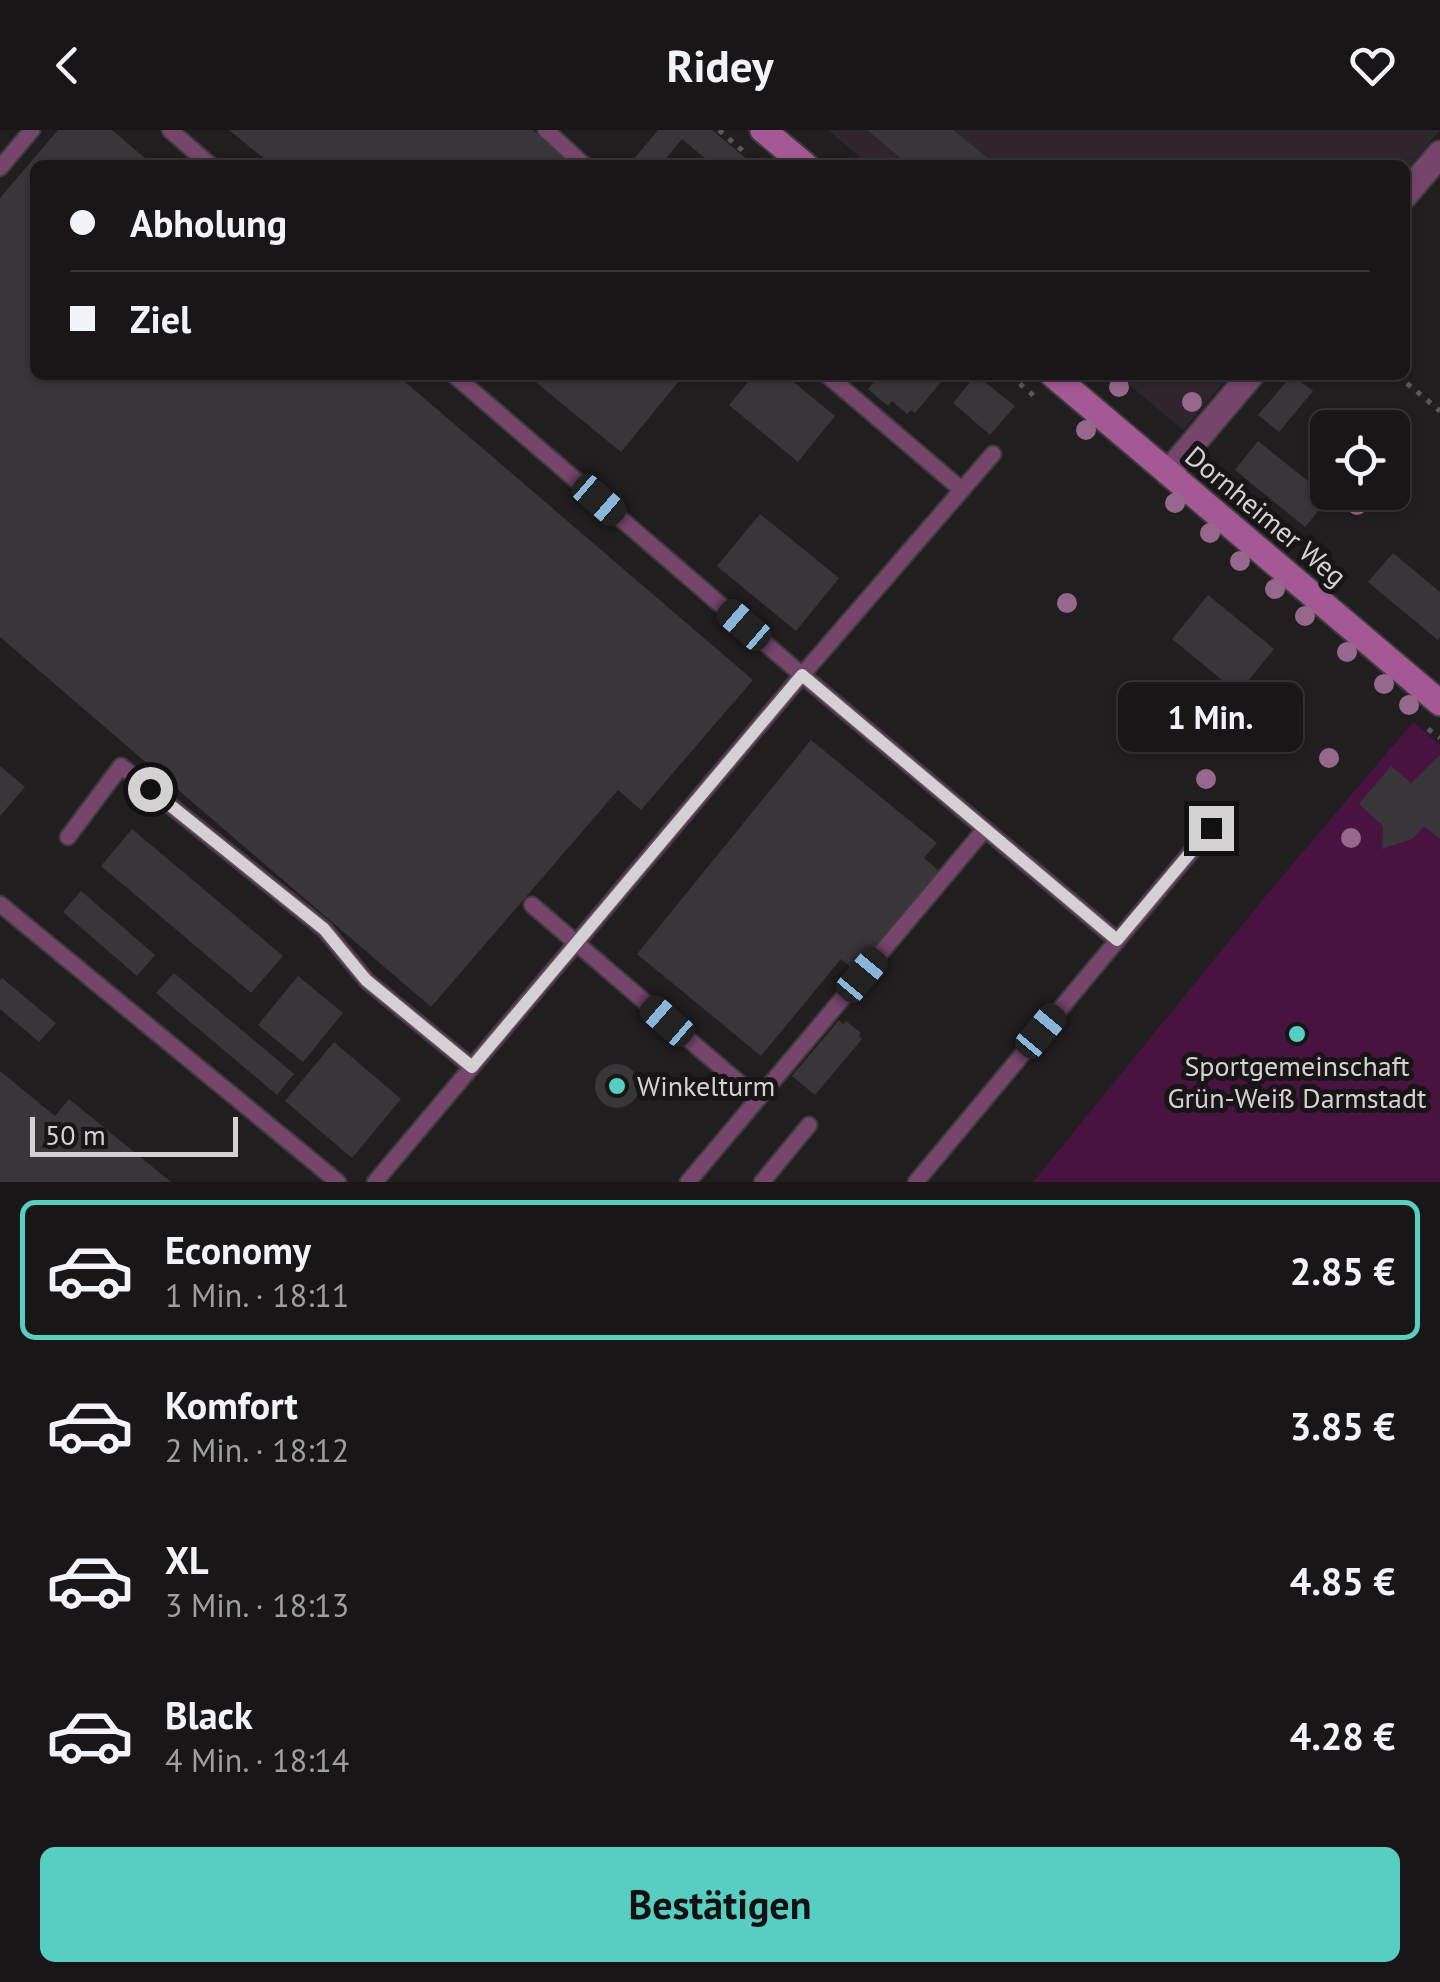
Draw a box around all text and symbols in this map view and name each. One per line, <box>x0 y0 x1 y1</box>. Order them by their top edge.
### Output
text: Ridey <box>666 36 774 94</box>
icon: back <box>40 38 95 93</box>
icon: heart <box>1345 38 1400 93</box>
text: Abholung <box>130 198 287 247</box>
text: Ziel <box>130 294 191 343</box>
map controls <box>1310 410 1410 510</box>
button: locate <box>1310 410 1410 510</box>
street label: Dornheimer Weg <box>1178 437 1355 594</box>
car <box>567 469 631 531</box>
car <box>712 594 776 656</box>
callout: 1 Min. <box>1118 683 1304 753</box>
text: 1 Min. <box>1168 696 1253 738</box>
route start <box>128 767 173 812</box>
route end <box>1189 806 1234 851</box>
car <box>831 942 893 1008</box>
car <box>635 990 699 1052</box>
car <box>1010 998 1072 1064</box>
marker: Sportgemeinschaft Grün-Weiß Darmstadt <box>1286 1023 1308 1045</box>
place label: Sportgemeinschaft Grün-Weiß Darmstadt <box>1167 1047 1427 1116</box>
place label: Winkelturm <box>637 1067 775 1104</box>
marker: Winkelturm <box>606 1075 628 1097</box>
scale bar <box>30 1112 238 1156</box>
text: 50 m <box>45 1116 106 1153</box>
icon: car <box>45 1225 135 1315</box>
text: Economy <box>165 1225 311 1274</box>
text: 2.85 € <box>1290 1246 1395 1295</box>
text: 1 Min. · 18:11 <box>165 1274 349 1316</box>
icon: car <box>45 1380 135 1470</box>
text: Komfort <box>165 1380 298 1429</box>
text: 3.85 € <box>1290 1401 1395 1450</box>
text: 2 Min. · 18:12 <box>165 1429 349 1471</box>
icon: car <box>45 1535 135 1625</box>
text: XL <box>165 1535 209 1584</box>
text: 4.85 € <box>1290 1556 1395 1605</box>
text: 3 Min. · 18:13 <box>165 1584 349 1626</box>
icon: car <box>45 1690 135 1780</box>
text: Black <box>165 1690 253 1739</box>
text: 4.28 € <box>1290 1711 1395 1760</box>
text: 4 Min. · 18:14 <box>165 1739 349 1781</box>
button: Bestätigen <box>40 1847 1400 1962</box>

